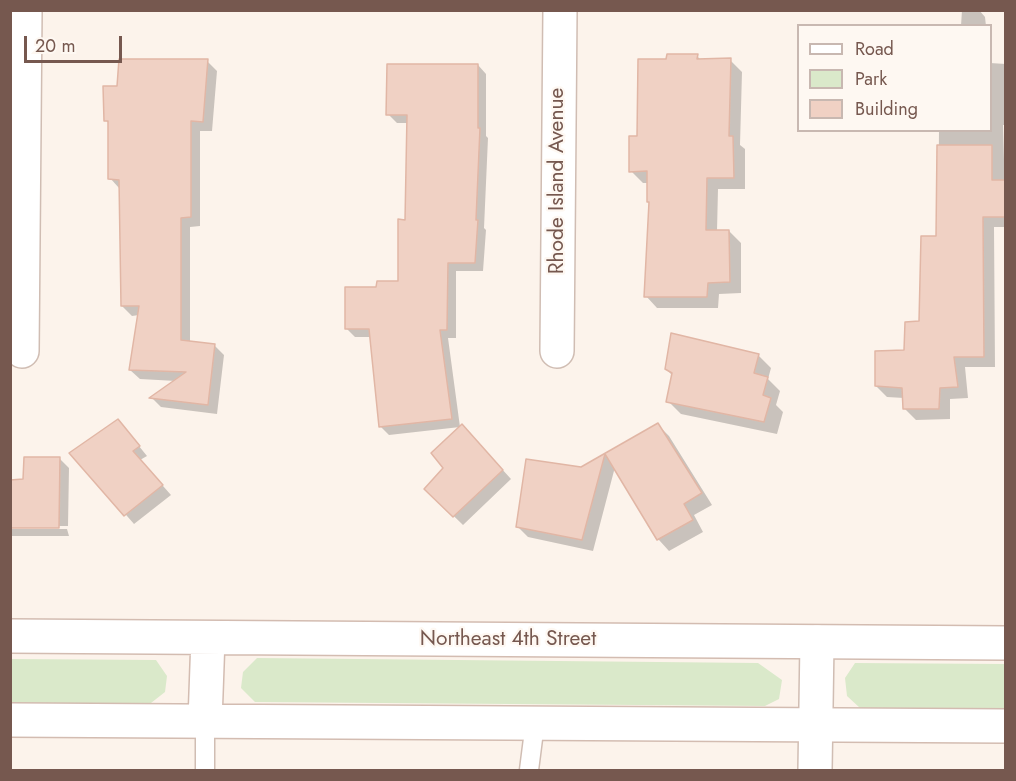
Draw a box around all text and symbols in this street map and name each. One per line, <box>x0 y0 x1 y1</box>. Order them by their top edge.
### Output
scale bar <box>27 24 124 62</box>
legend <box>797 24 992 132</box>
text: 20 m <box>35 33 75 59</box>
text: Road <box>855 36 894 62</box>
text: Park <box>855 66 887 92</box>
street label: Rhode Island Avenue <box>545 88 571 274</box>
text: Building <box>855 96 918 122</box>
street label: Northeast 4th Street <box>420 627 596 653</box>

